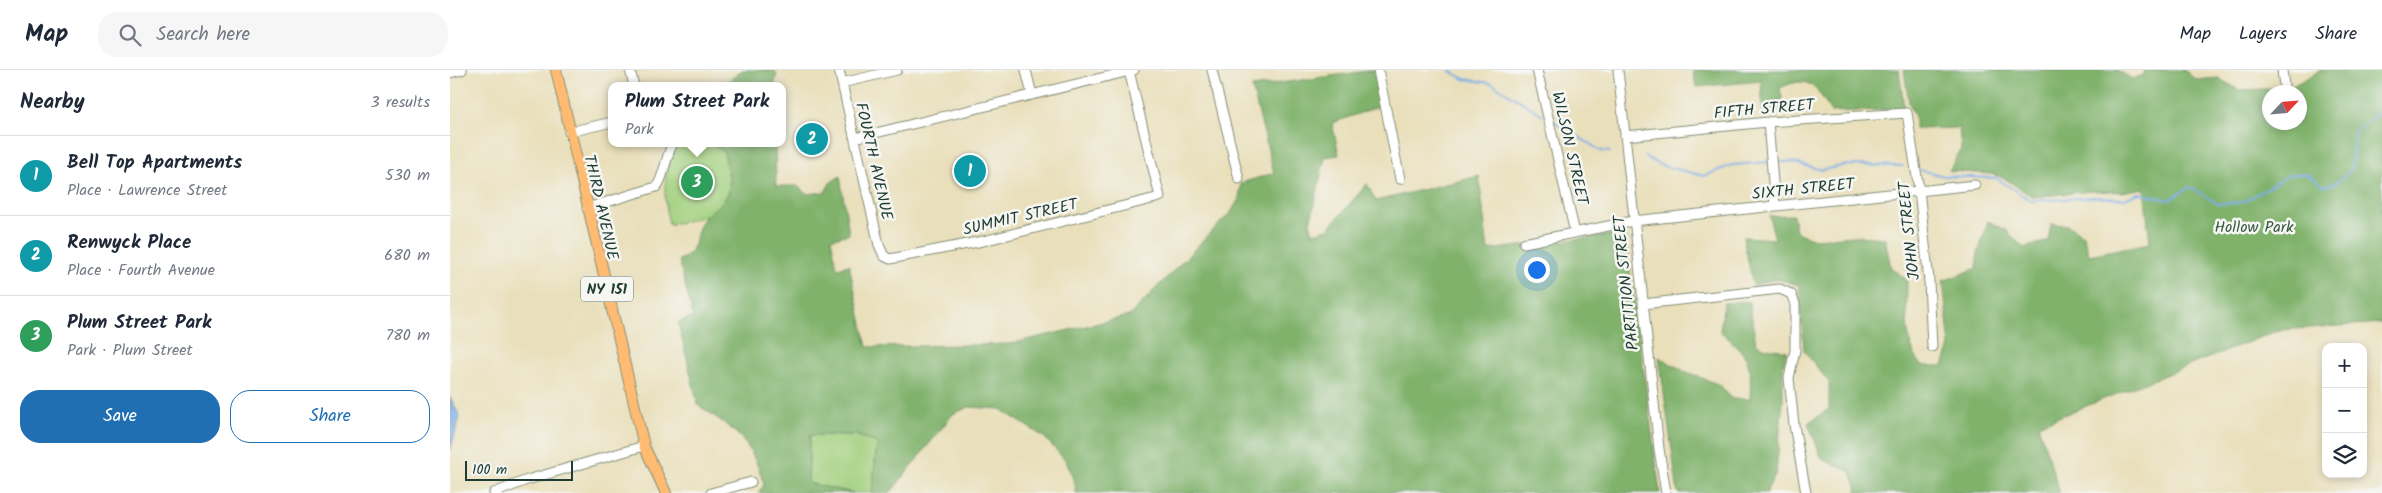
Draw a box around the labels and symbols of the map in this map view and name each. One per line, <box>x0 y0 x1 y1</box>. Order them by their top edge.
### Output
north arrow <box>2262 85 2307 130</box>
street label: WILSON STREET <box>1544 89 1595 209</box>
street label: FIFTH STREET <box>1713 93 1817 126</box>
street label: FOURTH AVENUE <box>848 100 899 223</box>
pin: 2 <box>796 120 828 158</box>
street label: THIRD AVENUE <box>576 152 625 263</box>
pin: 1 <box>954 152 986 190</box>
pin: 3 <box>681 163 713 201</box>
street label: SIXTH STREET <box>1751 172 1857 207</box>
street label: JOHN STREET <box>1892 179 1927 281</box>
street label: SUMMIT STREET <box>961 192 1082 243</box>
street label: PARTITION STREET <box>1607 213 1646 352</box>
park label: Hollow Park <box>2214 215 2294 240</box>
your location <box>1524 257 1550 283</box>
road number: NY 151 <box>581 276 633 302</box>
scale bar <box>465 458 572 481</box>

